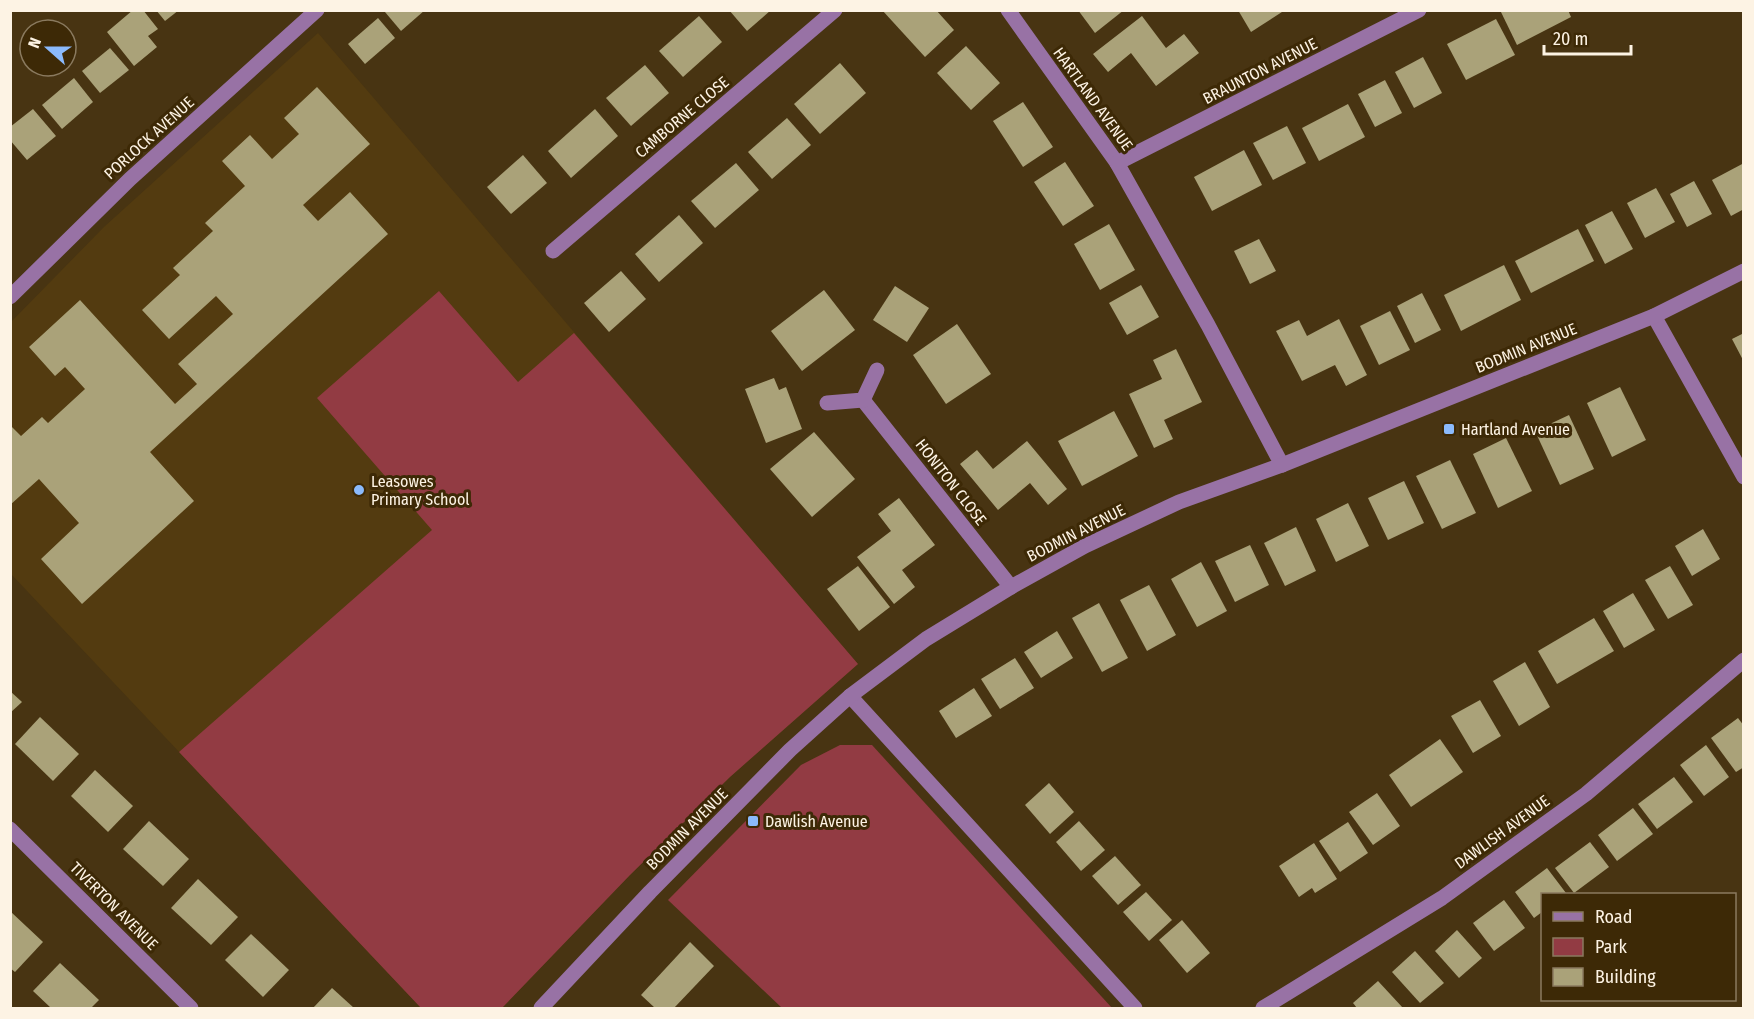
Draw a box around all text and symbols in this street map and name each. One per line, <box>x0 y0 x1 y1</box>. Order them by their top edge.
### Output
north arrow <box>18 18 78 78</box>
scale bar <box>1544 18 1631 56</box>
text: 20 m <box>1553 28 1588 50</box>
street label: BRAUNTON AVENUE <box>1200 34 1320 108</box>
text: N <box>24 35 45 51</box>
street label: HARTLAND AVENUE <box>1049 44 1137 154</box>
street label: CAMBORNE CLOSE <box>631 72 733 162</box>
street label: PORLOCK AVENUE <box>100 93 198 183</box>
street label: BODMIN AVENUE <box>1473 319 1579 377</box>
place label: Hartland Avenue <box>1461 420 1570 439</box>
marker: Hartland Avenue <box>1442 422 1456 436</box>
street label: HONITON CLOSE <box>911 435 991 529</box>
place label: Leasowes Primary School <box>371 472 470 509</box>
marker: Leasowes Primary School <box>352 483 366 497</box>
street label: BODMIN AVENUE <box>1024 500 1128 566</box>
street label: BODMIN AVENUE <box>642 784 732 874</box>
street label: DAWLISH AVENUE <box>1451 791 1553 873</box>
place label: Dawlish Avenue <box>765 812 868 831</box>
marker: Dawlish Avenue <box>746 814 760 828</box>
street label: TIVERTON AVENUE <box>66 858 162 954</box>
legend <box>1541 893 1736 1001</box>
text: Road <box>1595 906 1632 928</box>
text: Park <box>1595 936 1628 958</box>
text: Building <box>1595 966 1656 988</box>

